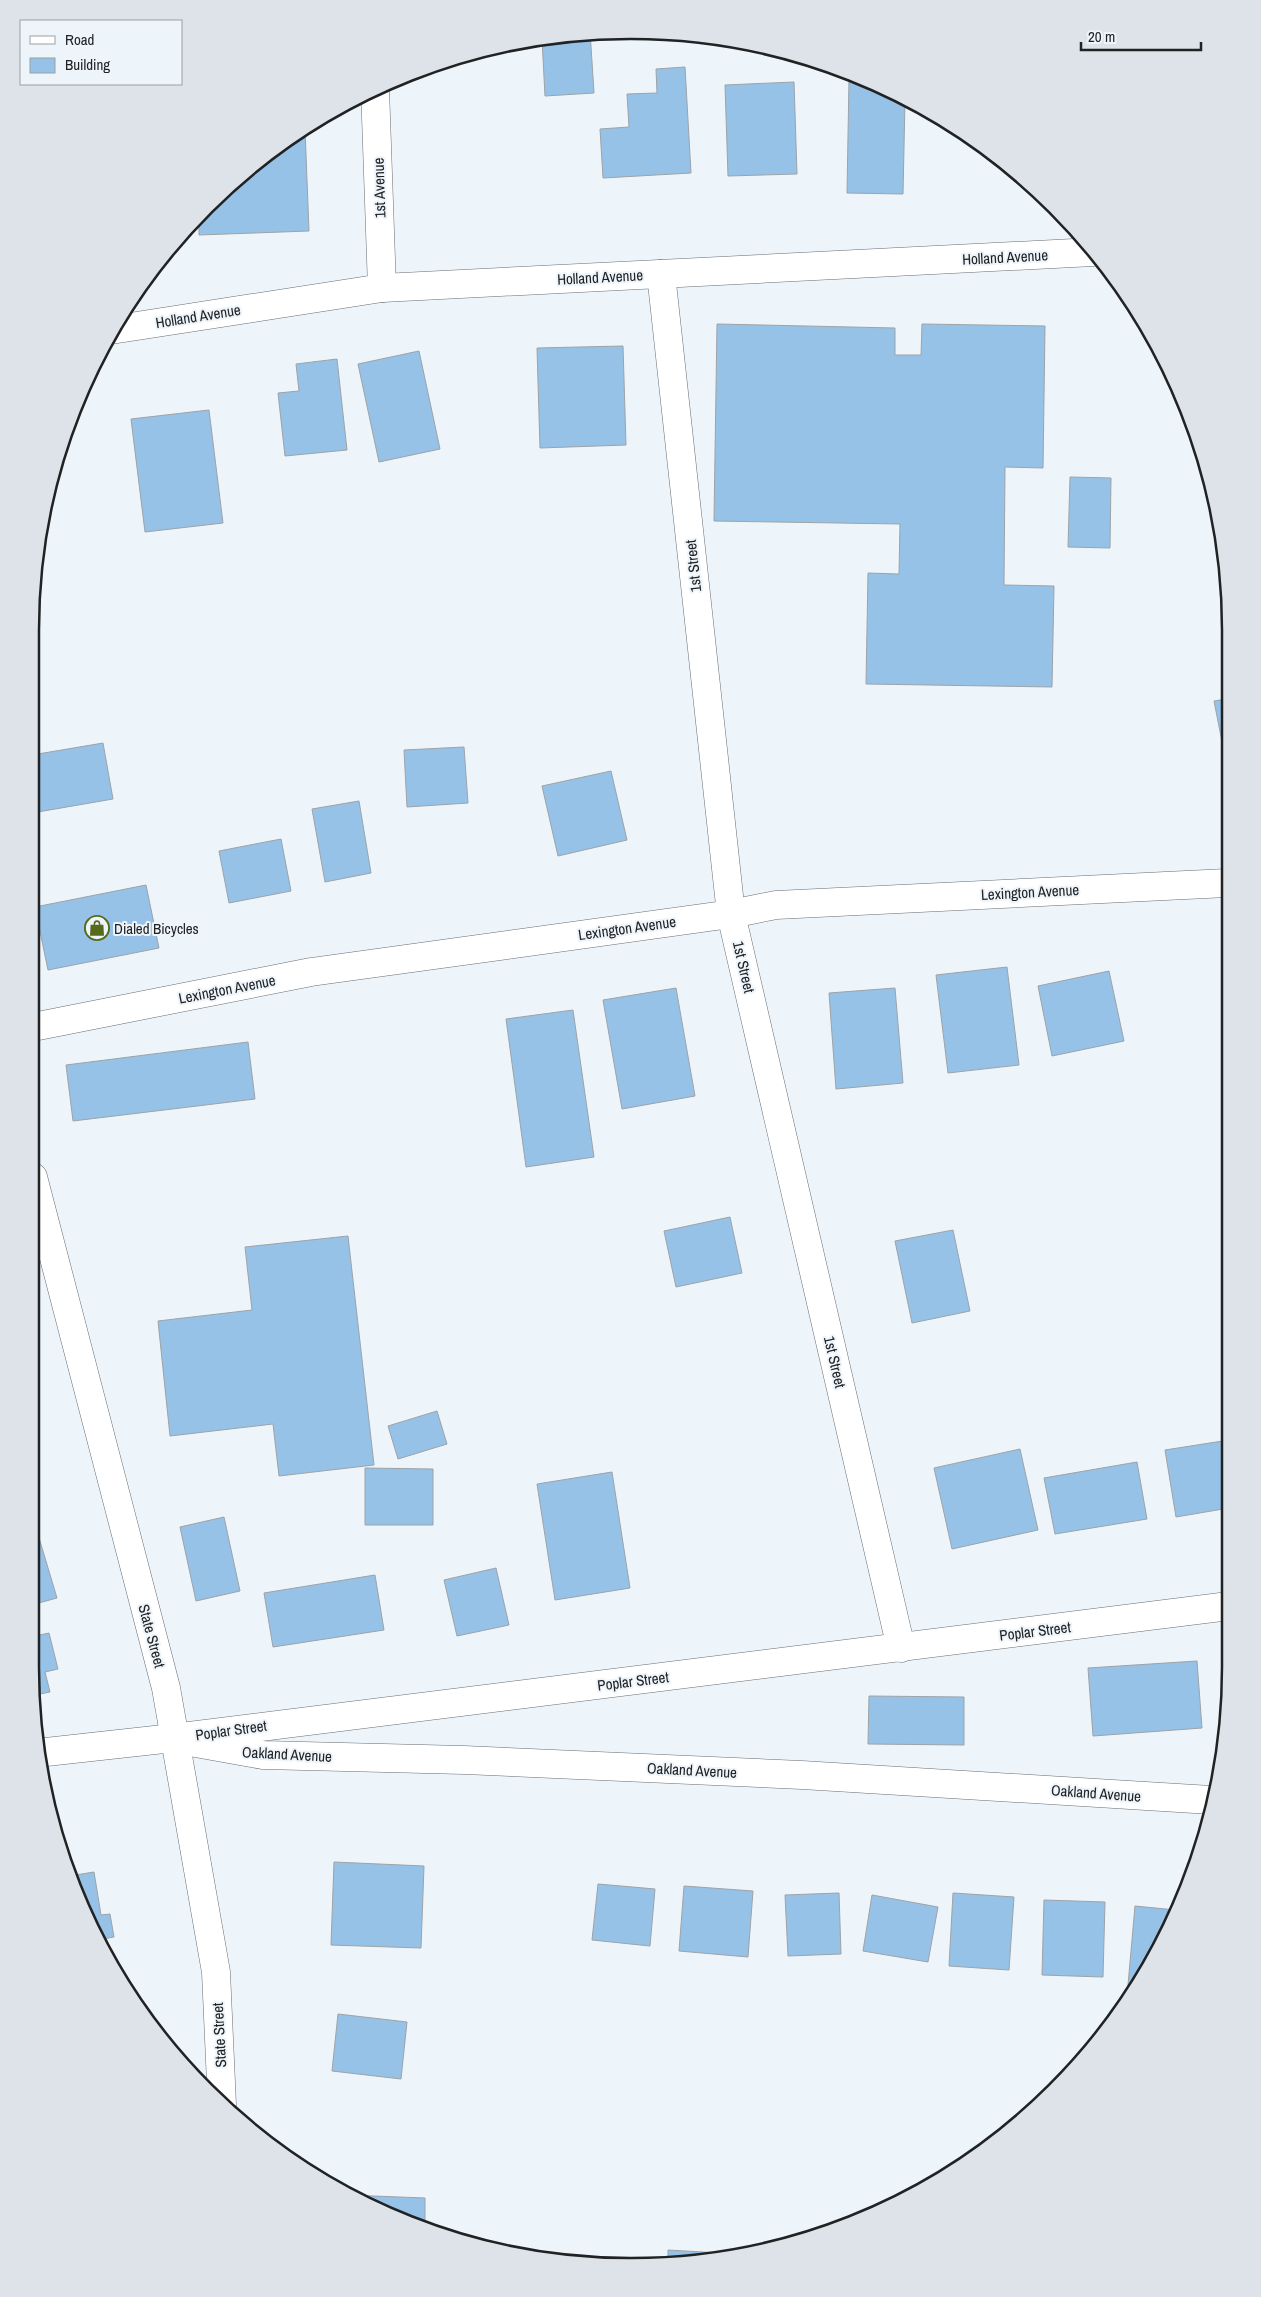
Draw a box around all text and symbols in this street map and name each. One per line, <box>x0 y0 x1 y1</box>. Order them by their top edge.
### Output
legend <box>20 20 182 85</box>
scale bar <box>1081 20 1201 52</box>
text: 20 m <box>1088 26 1115 47</box>
text: Road <box>65 29 94 50</box>
text: Building <box>65 54 110 75</box>
street label: 1st Avenue <box>367 157 391 219</box>
street label: Holland Avenue <box>962 244 1049 270</box>
street label: Holland Avenue <box>557 264 644 290</box>
street label: Holland Avenue <box>154 299 242 333</box>
street label: 1st Street <box>680 538 706 593</box>
street label: Lexington Avenue <box>980 879 1080 905</box>
street label: Lexington Avenue <box>577 911 677 945</box>
shop icon: Dialed Bicycles <box>84 915 110 941</box>
place label: Dialed Bicycles <box>114 918 199 939</box>
street label: 1st Street <box>728 939 760 996</box>
street label: Lexington Avenue <box>177 969 277 1009</box>
street label: 1st Street <box>819 1334 851 1391</box>
street label: State Street <box>133 1602 171 1671</box>
street label: Poplar Street <box>998 1616 1072 1646</box>
street label: Poplar Street <box>596 1666 670 1696</box>
street label: Poplar Street <box>194 1715 269 1745</box>
street label: Oakland Avenue <box>241 1741 333 1767</box>
street label: Oakland Avenue <box>646 1757 738 1783</box>
street label: Oakland Avenue <box>1050 1779 1142 1807</box>
street label: State Street <box>207 2001 231 2068</box>

